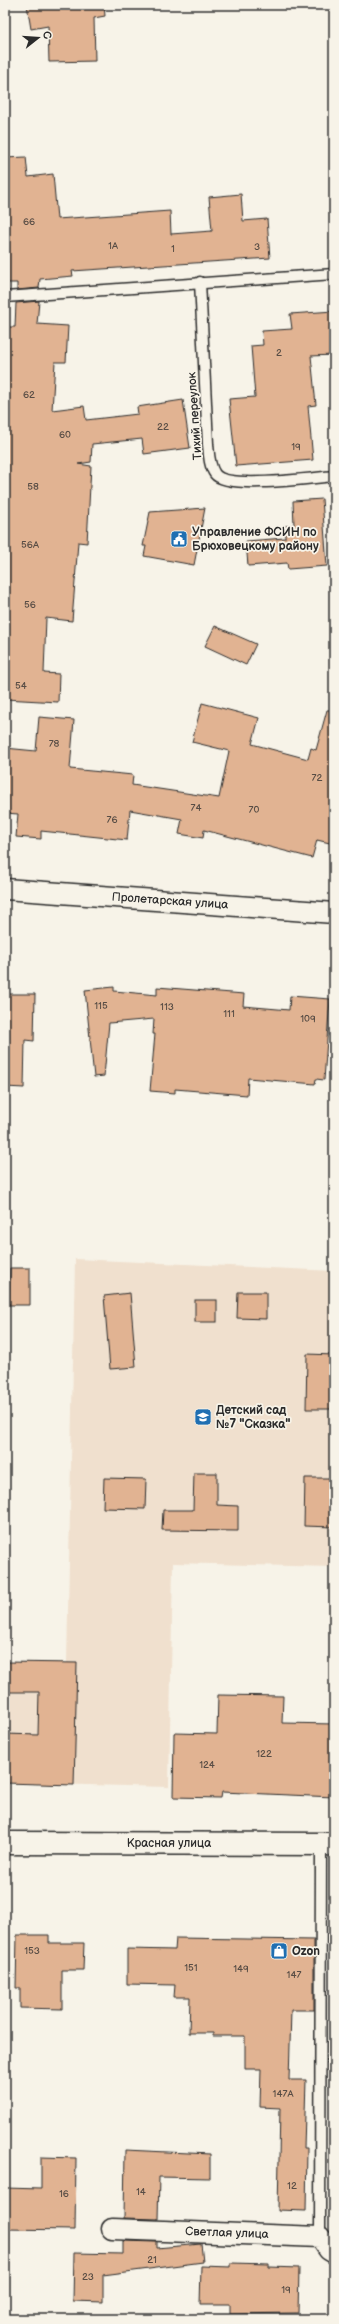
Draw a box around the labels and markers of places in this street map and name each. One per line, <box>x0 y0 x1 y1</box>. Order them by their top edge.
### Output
place label: Управление ФСИН по Брюховецкому району <box>192 525 319 554</box>
public building icon: Управление ФСИН по Брюховецкому району <box>169 529 189 549</box>
place label: Детский сад №7 "Сказка" <box>216 1403 290 1432</box>
school or university icon: Детский сад №7 "Сказка" <box>193 1407 213 1427</box>
shop icon: Ozon <box>269 1941 289 1961</box>
place label: Ozon <box>292 1944 320 1959</box>

